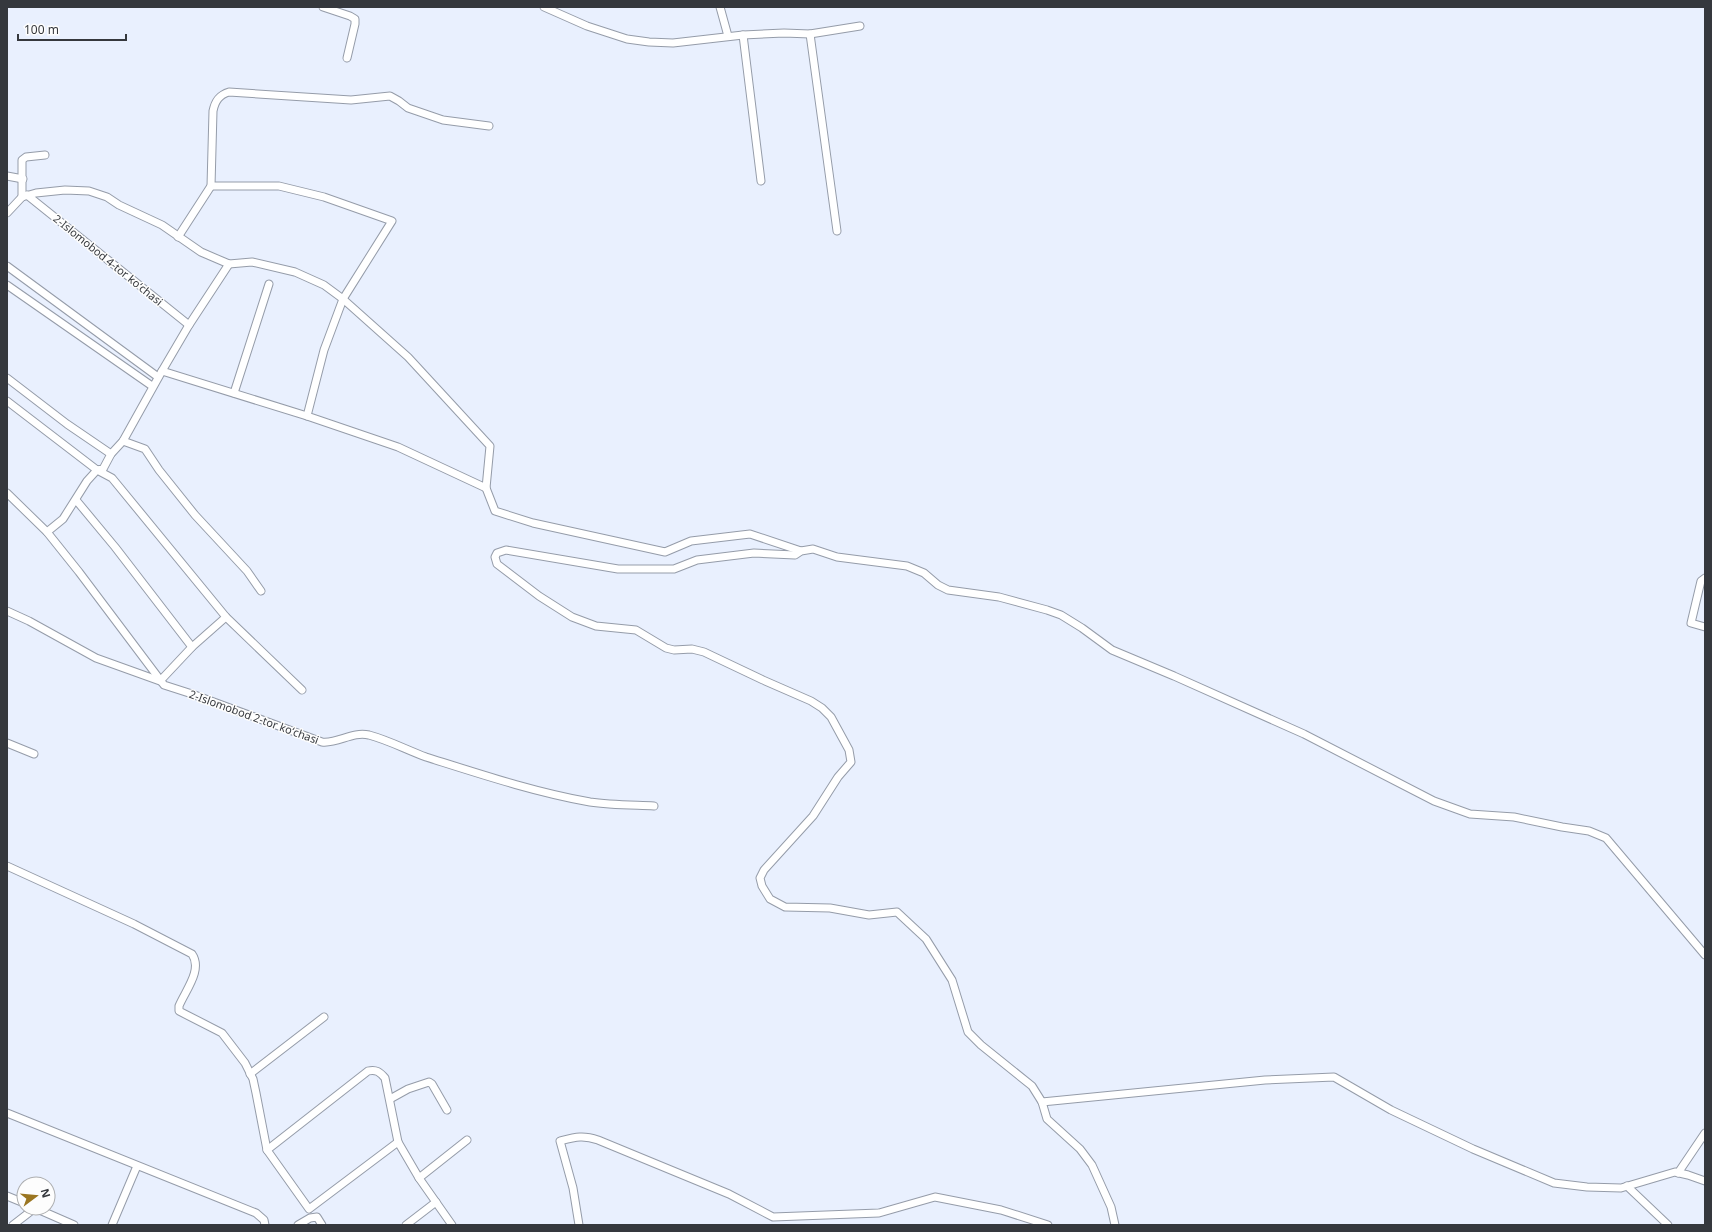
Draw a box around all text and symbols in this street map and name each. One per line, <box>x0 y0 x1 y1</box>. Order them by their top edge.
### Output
scale bar <box>18 16 126 42</box>
text: 100 m <box>24 21 59 38</box>
street label: 2-Islomobod 4-tor koʻchasi <box>50 211 166 309</box>
street label: 2-Islomobod 2-tor koʻchasi <box>187 686 321 747</box>
north arrow <box>16 1176 56 1216</box>
text: N <box>38 1187 55 1199</box>

